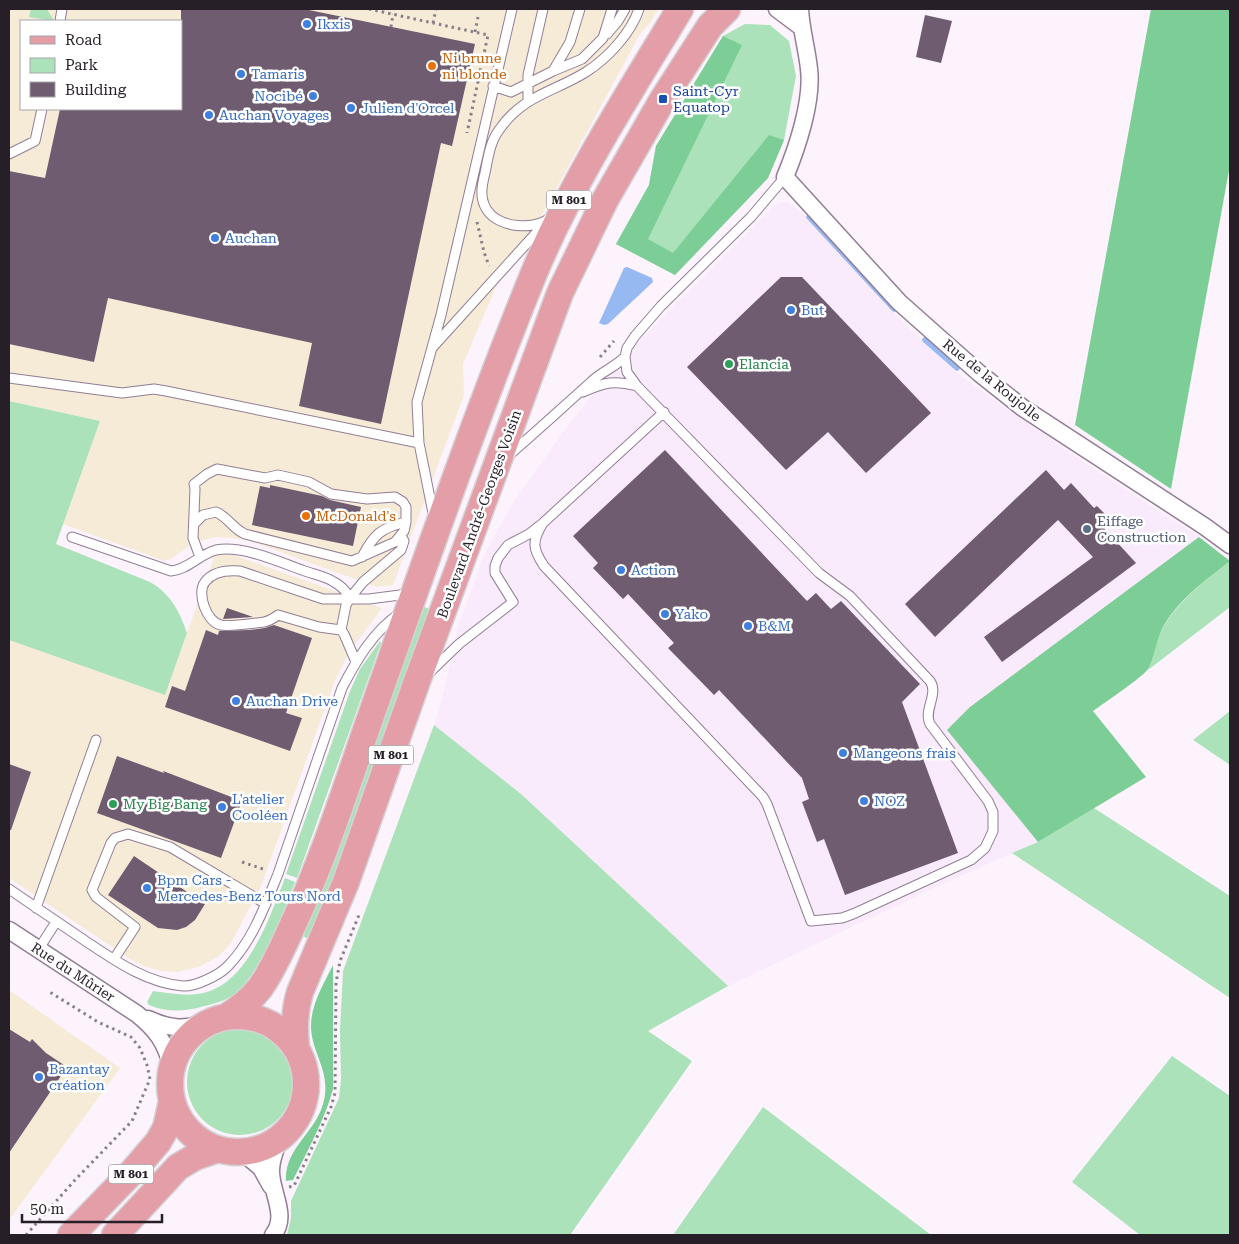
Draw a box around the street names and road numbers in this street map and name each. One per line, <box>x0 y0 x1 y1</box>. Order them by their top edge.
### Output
road number: M 801 <box>546 190 592 210</box>
street label: Rue de la Roujolle <box>940 336 1044 424</box>
street label: Boulevard André-Georges Voisin <box>434 408 524 620</box>
road number: M 801 <box>368 746 414 764</box>
street label: Rue du Mûrier <box>28 939 118 1005</box>
road number: M 801 <box>108 1164 154 1184</box>

